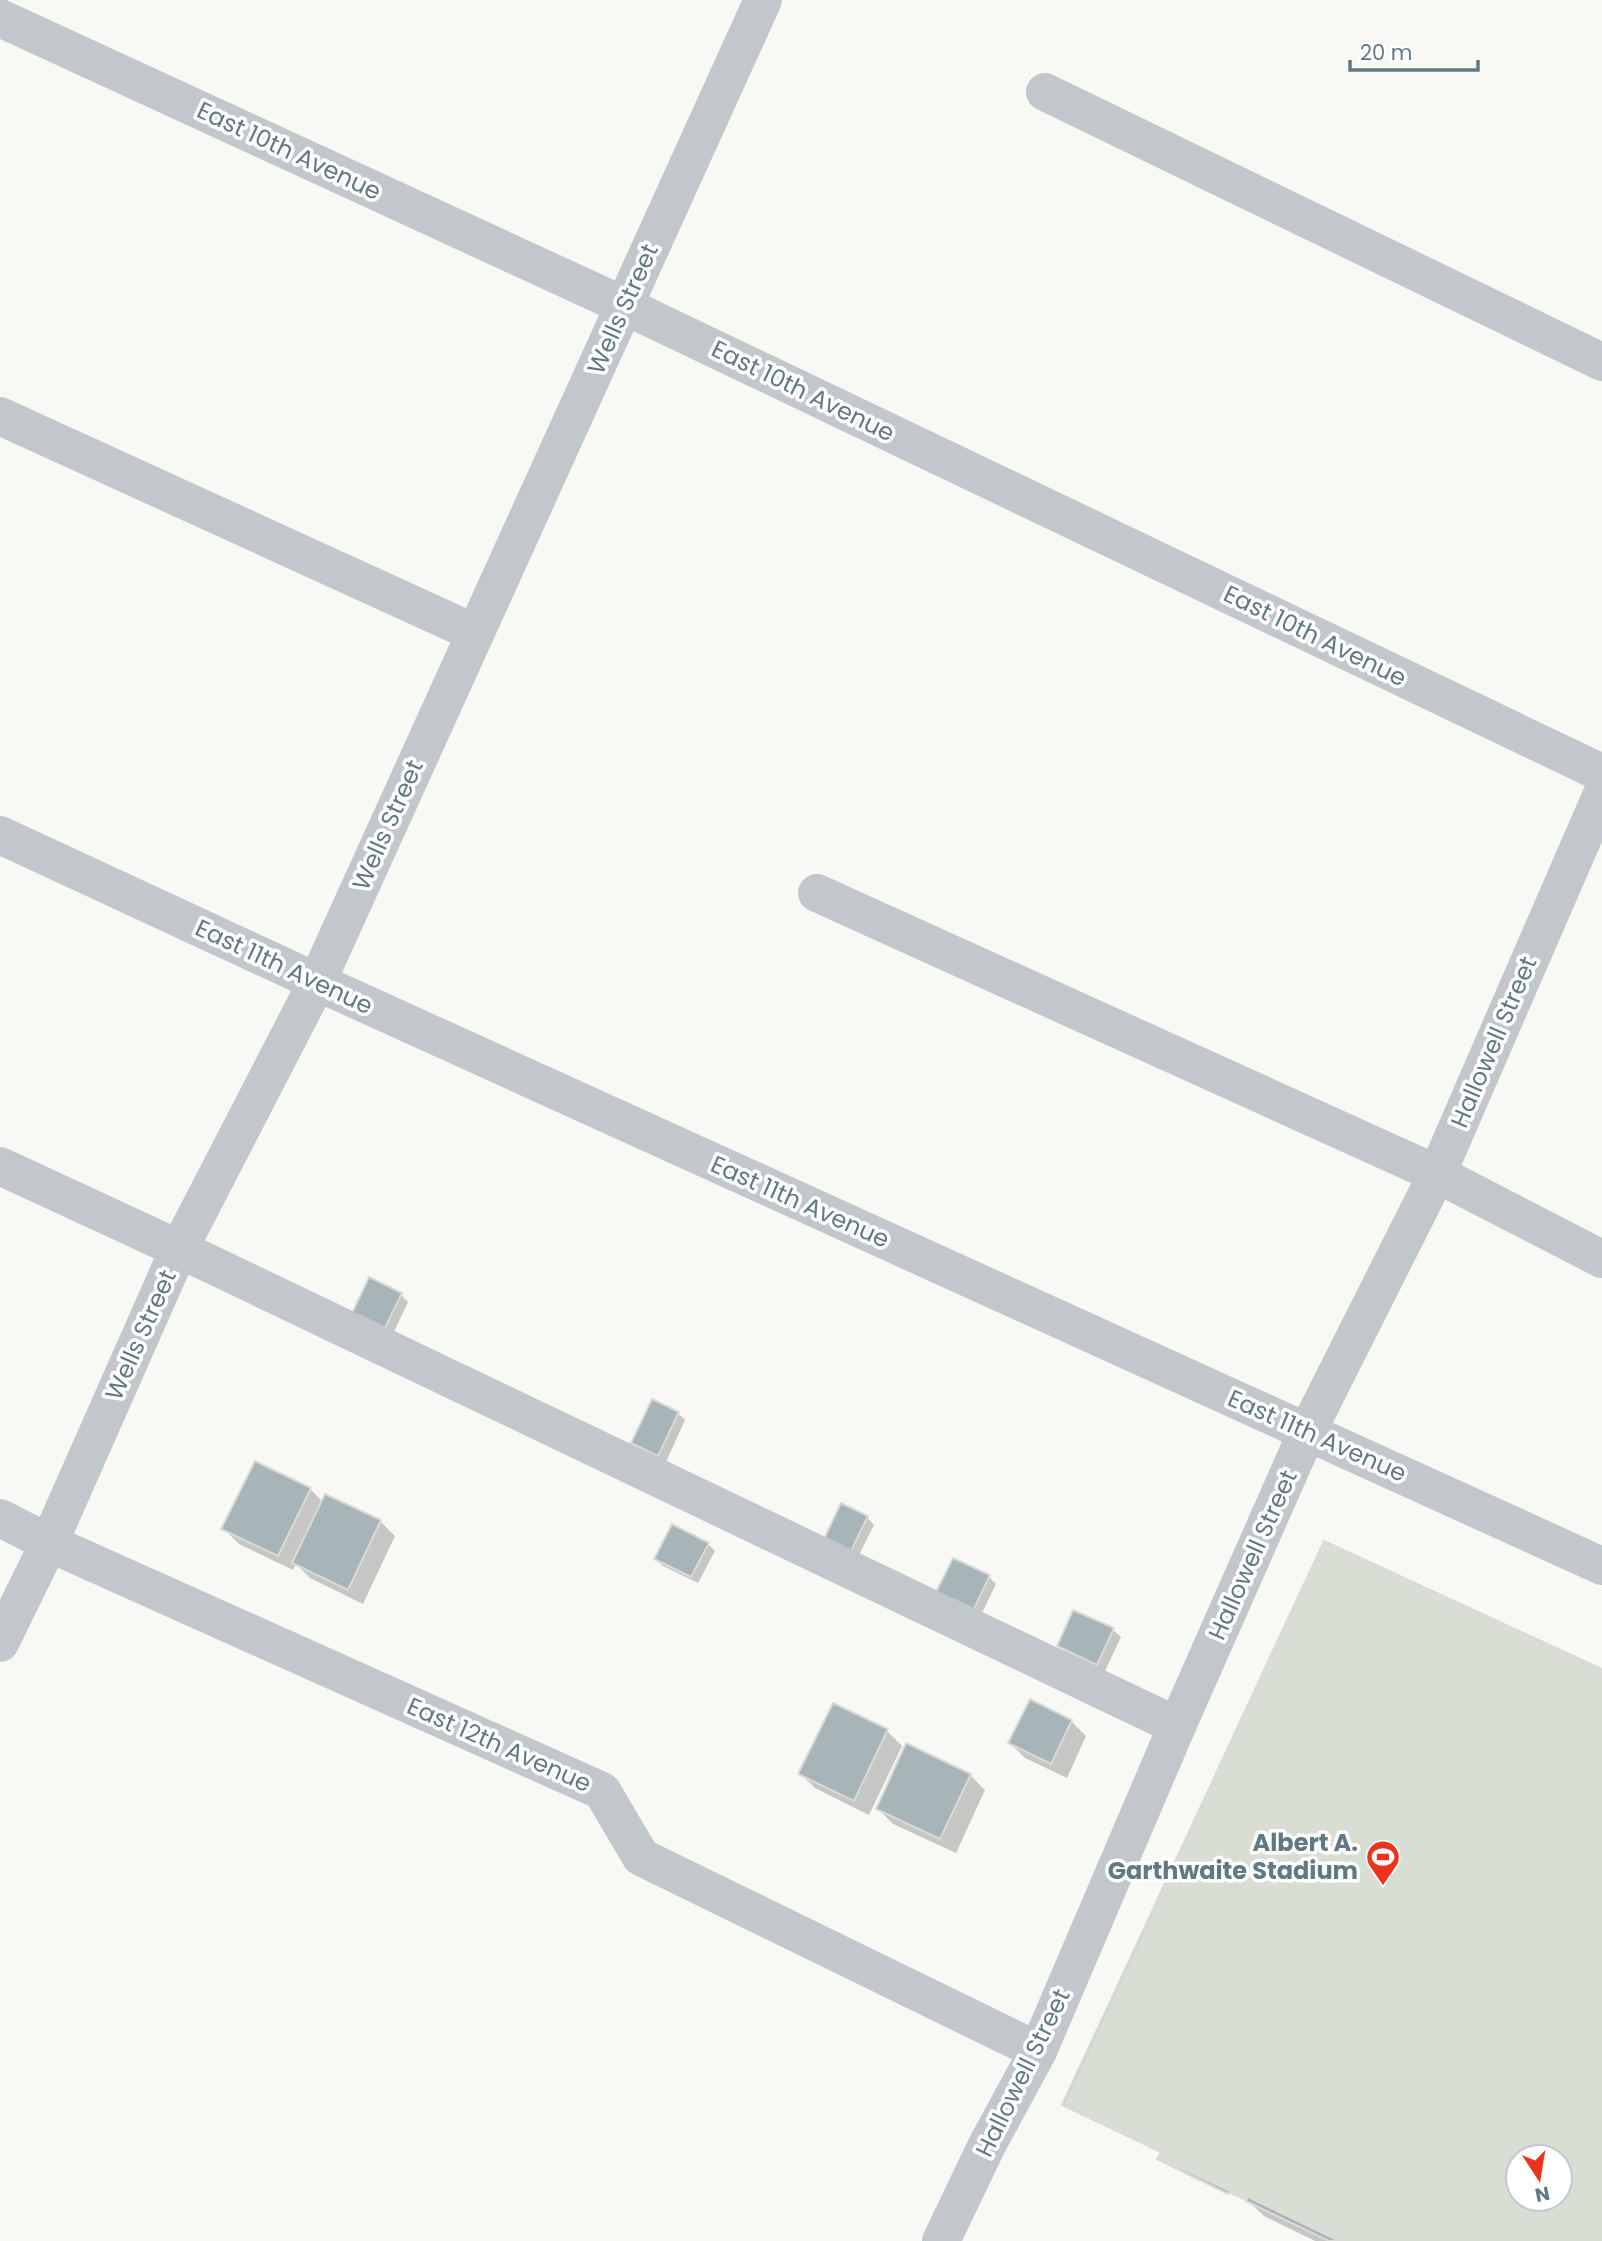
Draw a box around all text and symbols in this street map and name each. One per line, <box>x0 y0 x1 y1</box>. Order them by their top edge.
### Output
scale bar <box>1350 28 1478 72</box>
text: 20 m <box>1360 38 1413 67</box>
street label: East 10th Avenue <box>192 93 387 208</box>
street label: Wells Street <box>579 238 666 379</box>
street label: East 10th Avenue <box>706 332 900 449</box>
street label: East 10th Avenue <box>1218 577 1412 694</box>
street label: Wells Street <box>344 754 431 895</box>
street label: East 11th Avenue <box>190 911 378 1022</box>
street label: Hallowell Street <box>1443 951 1544 1133</box>
street label: East 11th Avenue <box>706 1147 895 1256</box>
street label: Wells Street <box>97 1264 184 1405</box>
street label: East 11th Avenue <box>1223 1381 1412 1490</box>
street label: Hallowell Street <box>1200 1464 1305 1645</box>
street label: East 12th Avenue <box>402 1689 596 1800</box>
place label: Albert A. Garthwaite Stadium <box>1108 1826 1358 1887</box>
sports icon: Albert A. Garthwaite Stadium <box>1364 1838 1402 1887</box>
street label: Hallowell Street <box>968 1983 1078 2162</box>
north arrow <box>1504 2143 1574 2213</box>
text: N <box>1533 2179 1552 2209</box>

